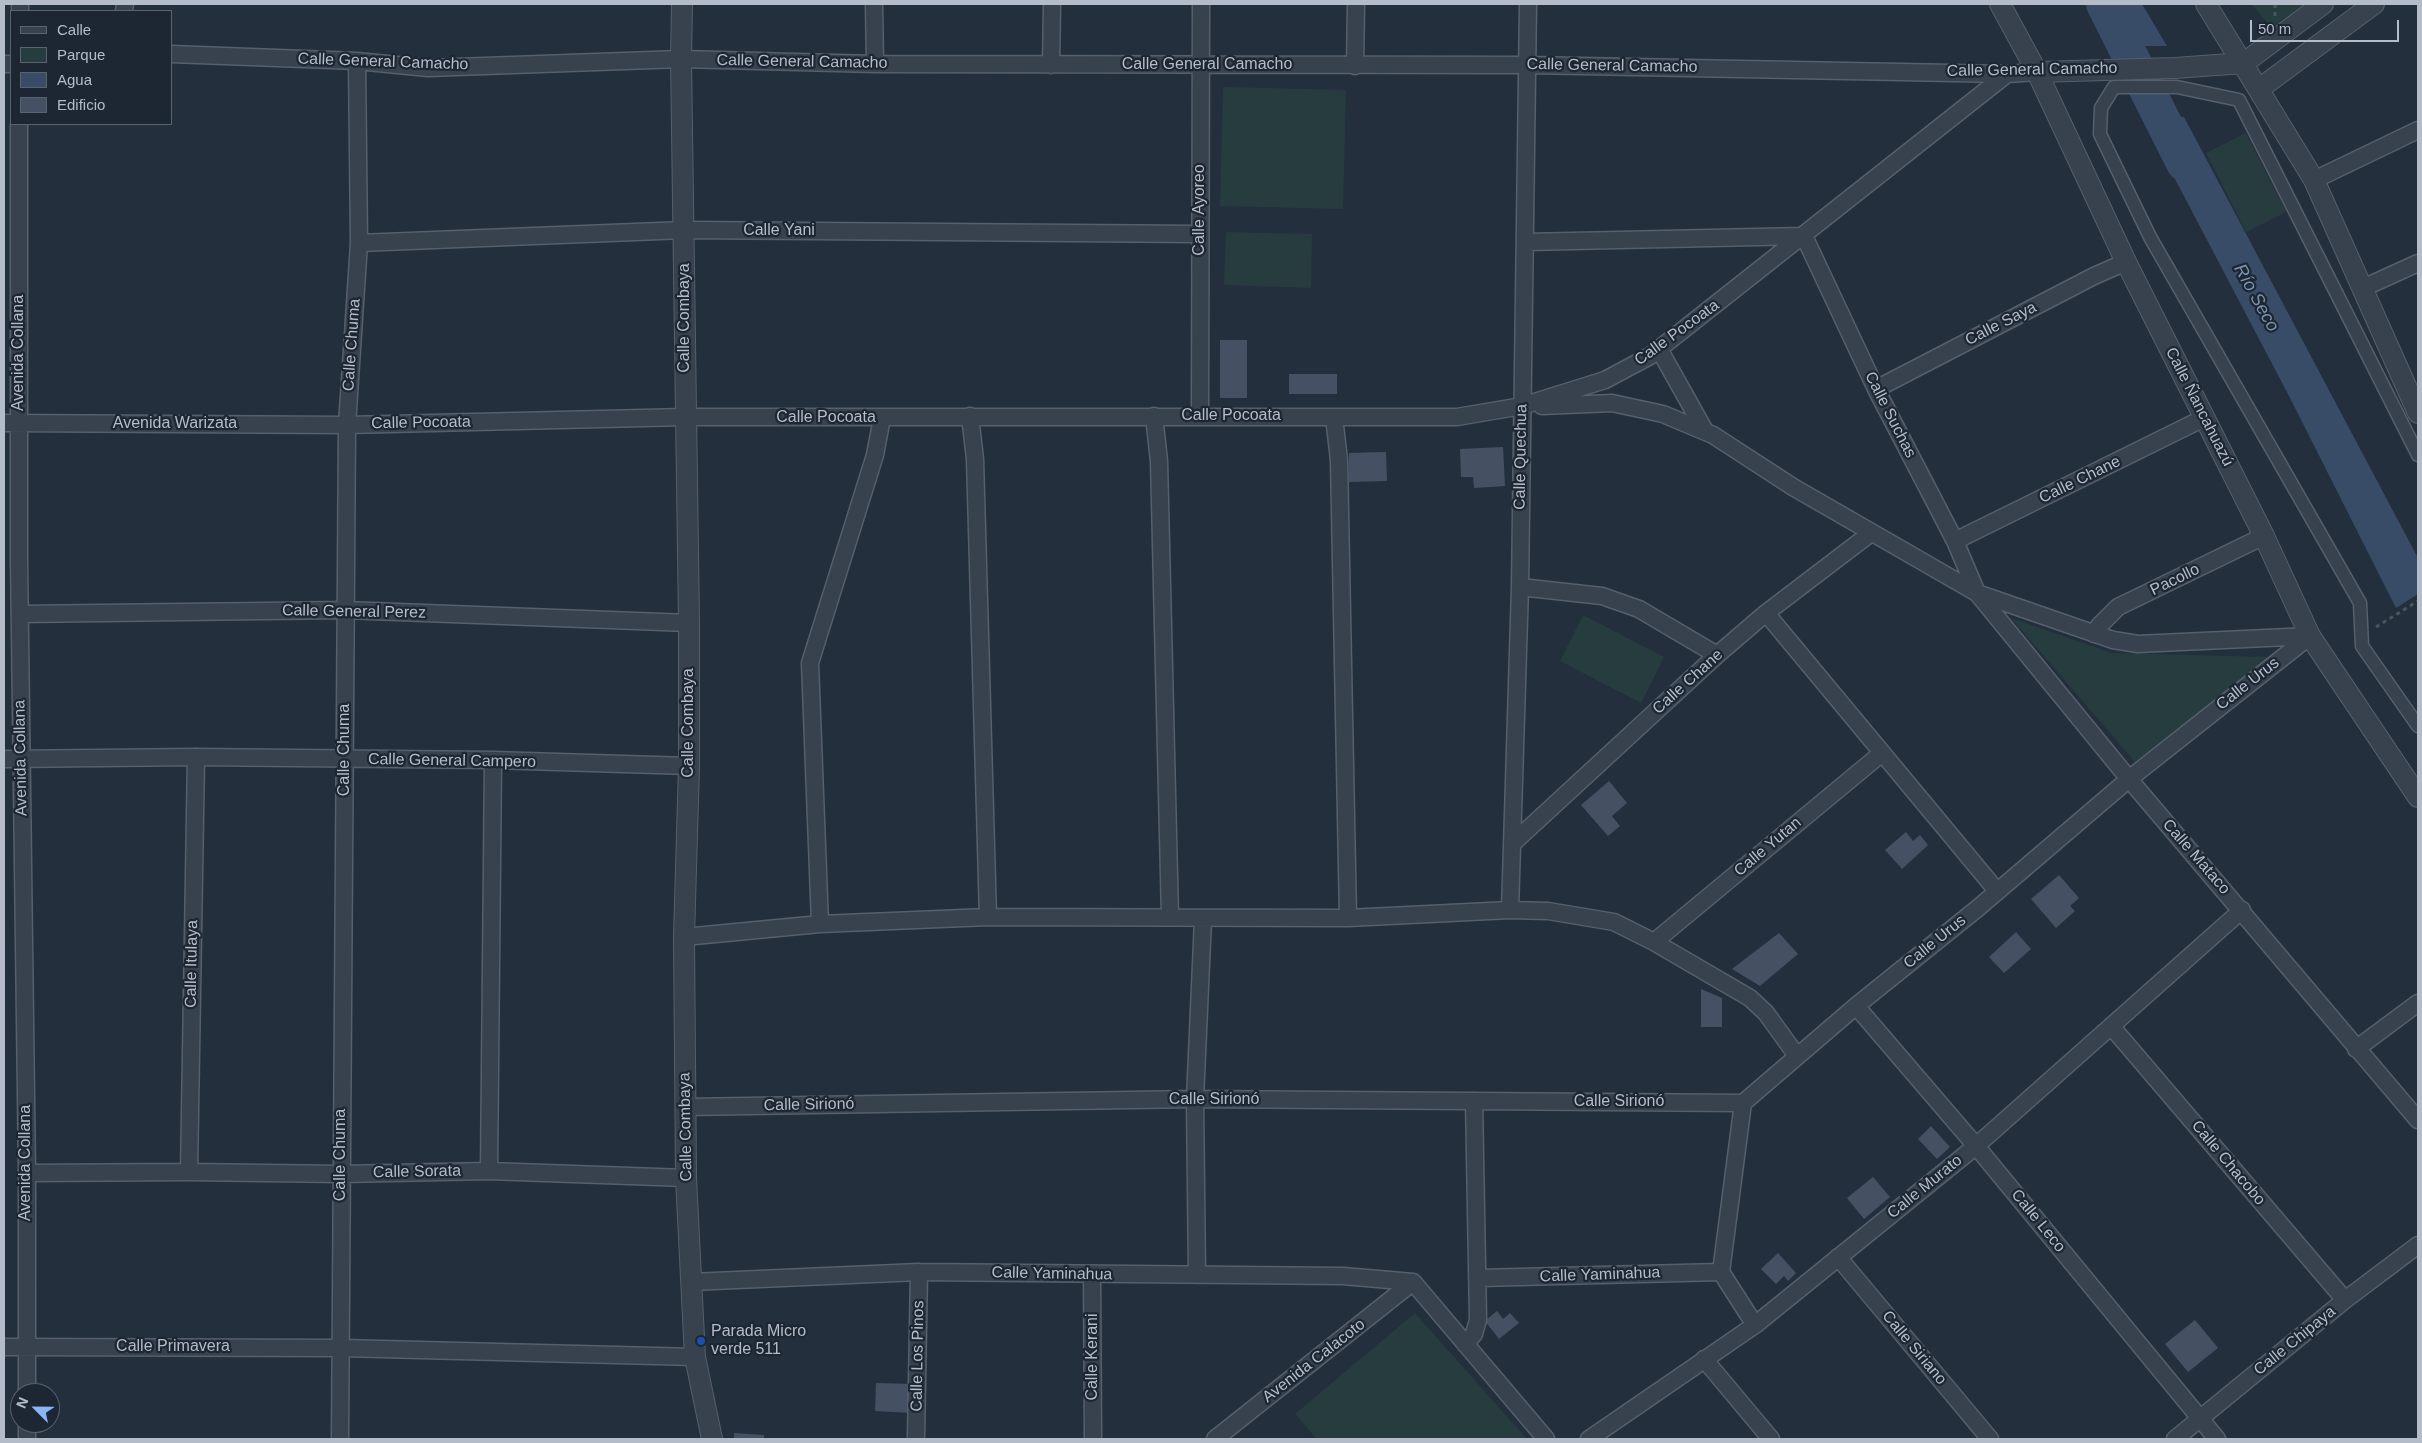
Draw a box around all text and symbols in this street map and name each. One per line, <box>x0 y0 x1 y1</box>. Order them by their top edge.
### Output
legend <box>10 10 172 125</box>
scale bar <box>2252 10 2401 42</box>
text: 50 m <box>2258 20 2291 37</box>
text: Calle <box>57 21 91 38</box>
text: Parque <box>57 46 105 63</box>
street label: Calle General Camacho <box>297 49 469 75</box>
street label: Calle General Camacho <box>716 51 888 73</box>
street label: Calle General Camacho <box>1122 55 1292 75</box>
street label: Calle General Camacho <box>1526 55 1698 77</box>
street label: Calle General Camacho <box>1946 59 2118 81</box>
text: Agua <box>57 71 92 88</box>
text: Edificio <box>57 96 105 113</box>
street label: Calle Ayoreo <box>1190 164 1210 256</box>
street label: Calle Yani <box>743 221 815 241</box>
water label: Río Seco <box>2229 260 2283 336</box>
street label: Calle Combaya <box>675 263 695 373</box>
street label: Avenida Collana <box>9 295 29 411</box>
street label: Calle Pocoata <box>1631 296 1723 370</box>
street label: Calle Chuma <box>339 298 365 392</box>
street label: Calle Saya <box>1962 298 2040 350</box>
street label: Calle Ñancahuazú <box>2161 344 2237 470</box>
street label: Calle Suchas <box>1860 369 1920 461</box>
street label: Calle Quechua <box>1510 404 1532 510</box>
street label: Calle Pocoata <box>1181 406 1281 426</box>
street label: Calle Pocoata <box>776 408 876 428</box>
street label: Calle Pocoata <box>371 413 471 433</box>
street label: Avenida Warizata <box>113 414 237 434</box>
street label: Calle Chane <box>2036 452 2124 508</box>
street label: Pacollo <box>2147 560 2203 600</box>
street label: Calle General Perez <box>282 601 426 623</box>
street label: Calle Chane <box>1649 645 1727 719</box>
street label: Calle Urus <box>2213 653 2283 715</box>
street label: Calle Combaya <box>679 668 699 778</box>
street label: Avenida Collana <box>10 700 32 816</box>
street label: Calle Chuma <box>335 704 355 796</box>
street label: Calle General Campero <box>368 750 536 772</box>
street label: Calle Yutan <box>1730 813 1806 881</box>
street label: Calle Mataco <box>2158 815 2234 899</box>
street label: Calle Urus <box>1900 911 1970 973</box>
street label: Calle Itulaya <box>182 920 202 1008</box>
street label: Calle Combaya <box>675 1072 697 1182</box>
street label: Calle Sirionó <box>1169 1090 1259 1110</box>
street label: Calle Sirionó <box>1574 1092 1664 1112</box>
street label: Calle Sirionó <box>763 1095 855 1115</box>
street label: Avenida Collana <box>16 1105 36 1221</box>
street label: Calle Chuma <box>331 1109 351 1201</box>
street label: Calle Chacobo <box>2187 1117 2269 1209</box>
street label: Calle Murato <box>1884 1151 1966 1223</box>
street label: Calle Sorata <box>373 1162 461 1182</box>
street label: Calle Leco <box>2007 1186 2069 1256</box>
street label: Calle Yaminahua <box>992 1263 1112 1285</box>
street label: Calle Yaminahua <box>1539 1263 1661 1287</box>
street label: Calle Los Pinos <box>907 1300 929 1412</box>
street label: Calle Chipaya <box>2250 1302 2340 1380</box>
street label: Calle Siriano <box>1877 1307 1951 1389</box>
street label: Calle Kerani <box>1083 1313 1103 1401</box>
street label: Avenida Calacoto <box>1259 1315 1369 1407</box>
place label: Parada Micro verde 511 <box>711 1322 806 1360</box>
marker: Parada Micro verde 511 <box>695 1335 707 1347</box>
street label: Calle Primavera <box>116 1337 230 1357</box>
north arrow <box>10 1383 60 1433</box>
text: N <box>13 1395 31 1410</box>

